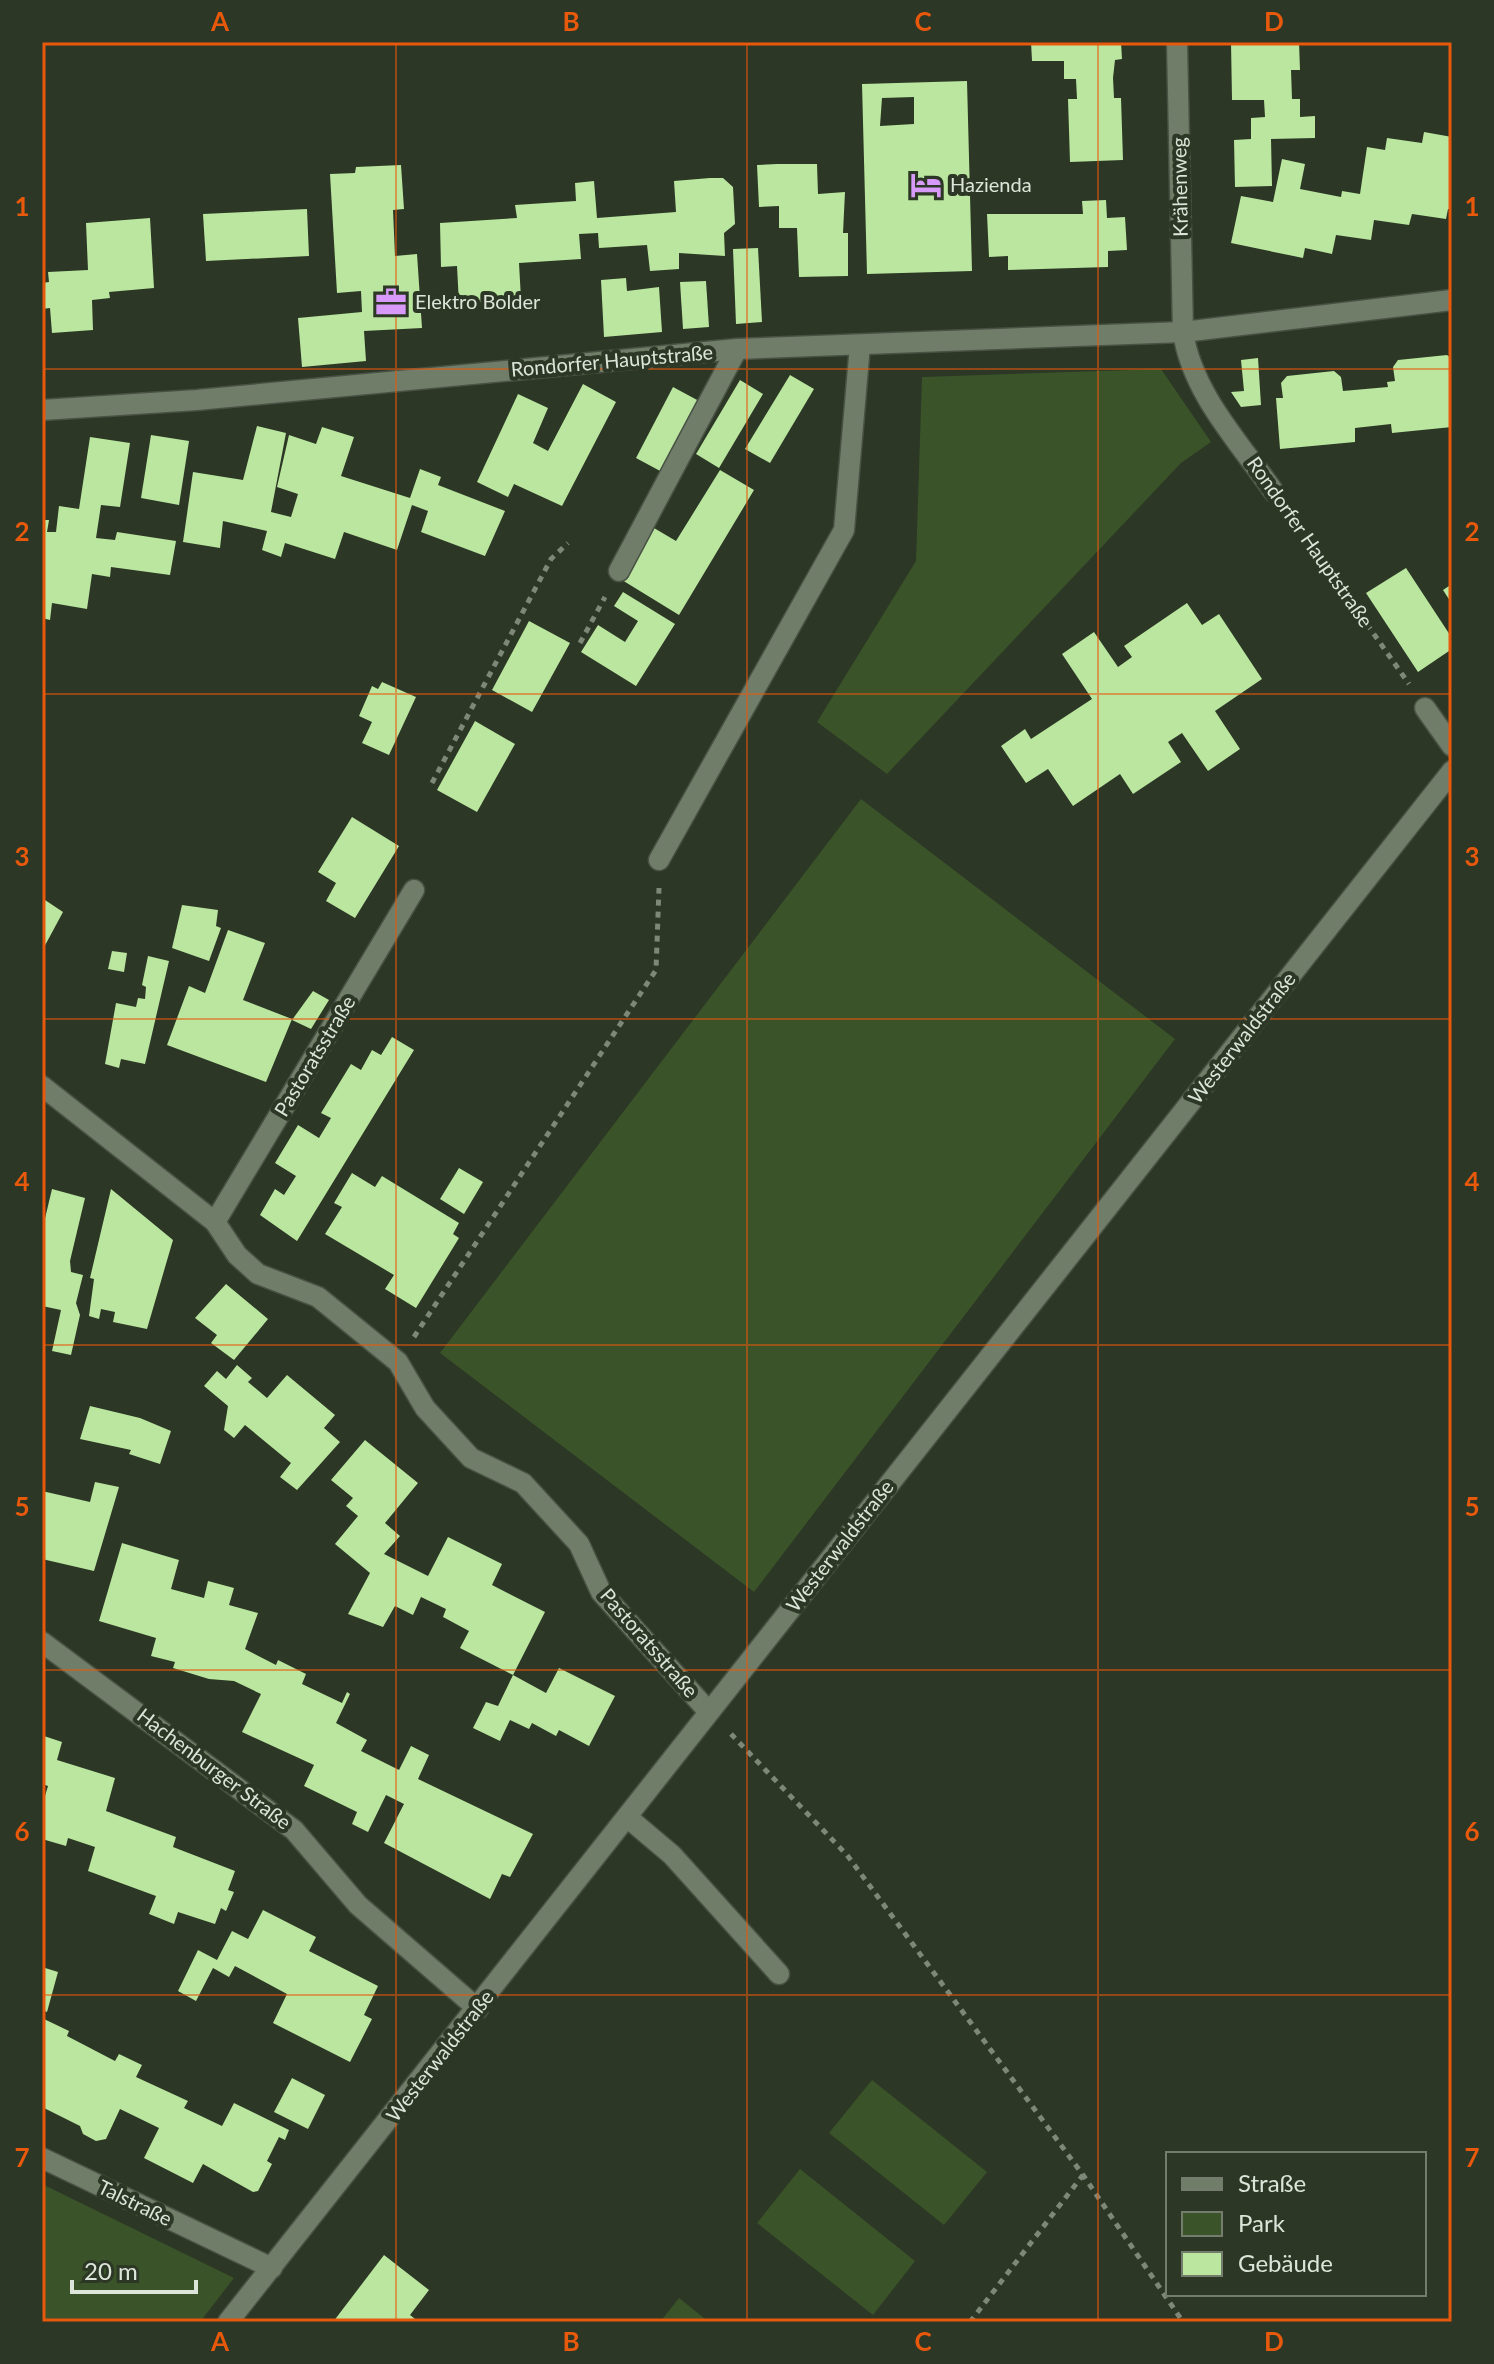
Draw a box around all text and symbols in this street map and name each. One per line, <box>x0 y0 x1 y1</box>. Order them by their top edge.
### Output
text: A <box>210 5 230 37</box>
text: B <box>562 5 580 37</box>
text: C <box>914 5 932 37</box>
text: D <box>1264 5 1284 37</box>
street label: Krähenweg <box>1166 137 1192 237</box>
hotel icon: Hazienda <box>909 168 943 202</box>
place label: Hazienda <box>950 172 1032 196</box>
text: 1 <box>14 190 30 222</box>
text: 1 <box>1464 190 1480 222</box>
office icon: Elektro Bolder <box>374 285 408 319</box>
place label: Elektro Bolder <box>415 289 541 313</box>
street label: Rondorfer Hauptstraße <box>510 339 714 381</box>
street label: Rondorfer Hauptstraße <box>1243 451 1379 631</box>
text: 2 <box>14 515 30 547</box>
text: 2 <box>1464 515 1480 547</box>
text: 3 <box>14 840 30 872</box>
text: 3 <box>1464 840 1480 872</box>
street label: Westerwaldstraße <box>1182 967 1300 1108</box>
street label: Pastoratsstraße <box>269 991 360 1120</box>
text: 4 <box>14 1165 30 1197</box>
text: 4 <box>1464 1165 1480 1197</box>
street label: Westerwaldstraße <box>780 1475 898 1616</box>
text: 5 <box>14 1490 30 1522</box>
text: 5 <box>1464 1490 1480 1522</box>
street label: Pastoratsstraße <box>596 1583 704 1702</box>
street label: Hachenburger Straße <box>133 1703 296 1834</box>
text: 6 <box>14 1815 30 1847</box>
text: 6 <box>1464 1815 1480 1847</box>
street label: Westerwaldstraße <box>380 1985 498 2126</box>
text: 7 <box>14 2141 30 2173</box>
text: 7 <box>1464 2141 1480 2173</box>
legend <box>1166 2152 1426 2296</box>
text: Straße <box>1238 2168 1306 2197</box>
street label: Talstraße <box>95 2174 176 2230</box>
text: Park <box>1238 2208 1286 2237</box>
scale bar <box>72 2244 196 2294</box>
text: Gebäude <box>1238 2248 1333 2277</box>
text: 20 m <box>84 2256 138 2285</box>
text: A <box>210 2325 230 2357</box>
text: B <box>562 2325 580 2357</box>
text: C <box>914 2325 932 2357</box>
text: D <box>1264 2325 1284 2357</box>

